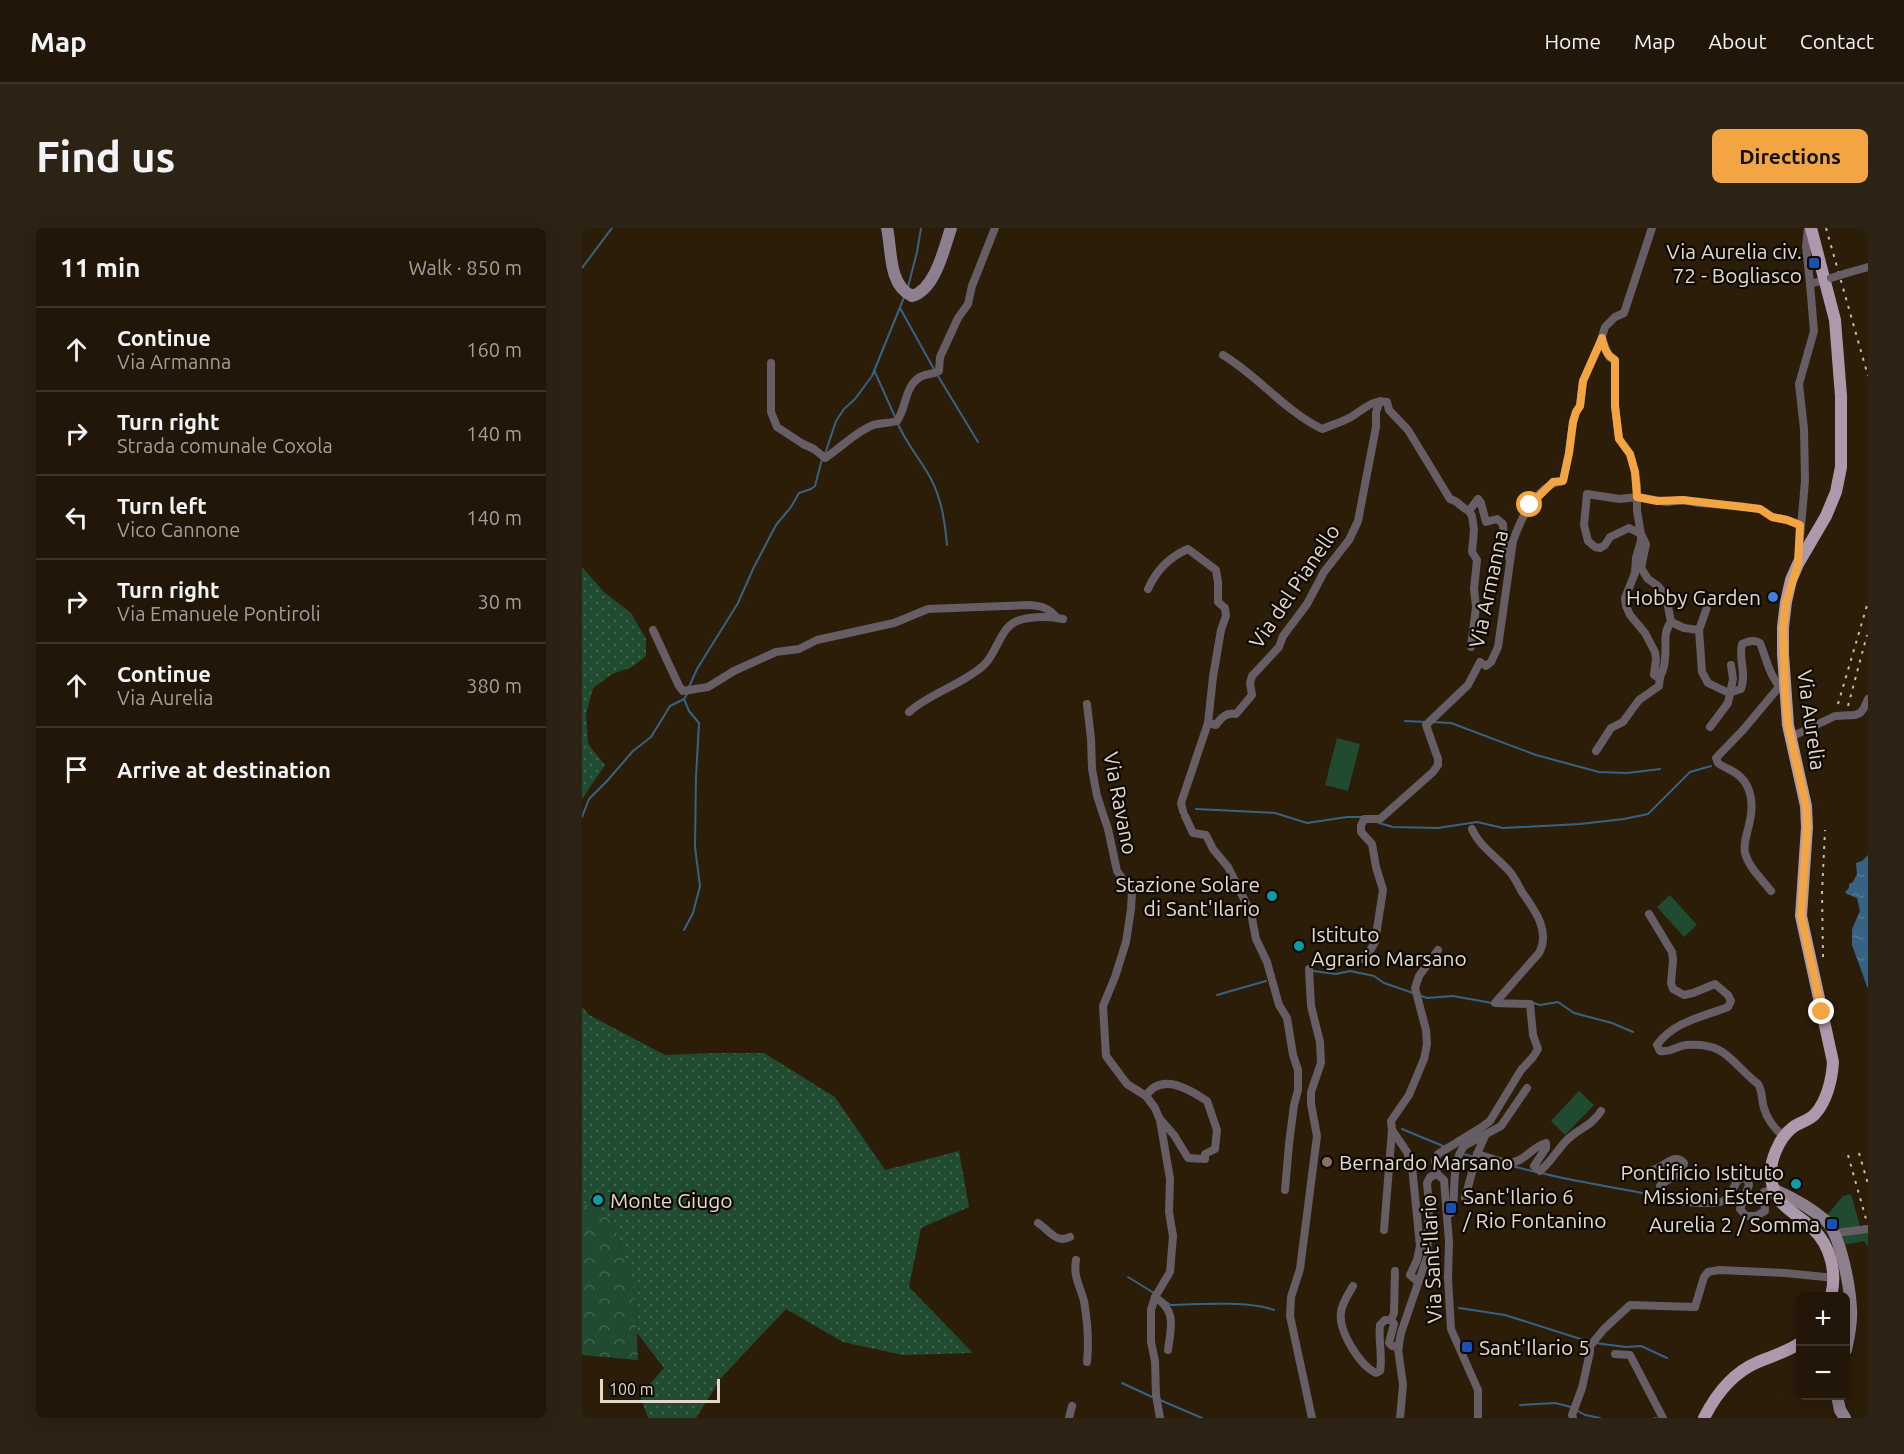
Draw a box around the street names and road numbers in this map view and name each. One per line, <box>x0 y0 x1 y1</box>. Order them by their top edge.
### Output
street label: Via del Pianello <box>1244 520 1344 652</box>
street label: Via Armanna <box>1464 528 1512 650</box>
street label: Via Aurelia <box>1793 668 1831 772</box>
street label: Via Ravano <box>1099 750 1143 856</box>
street label: Via Sant'Ilario <box>1416 1194 1446 1324</box>

